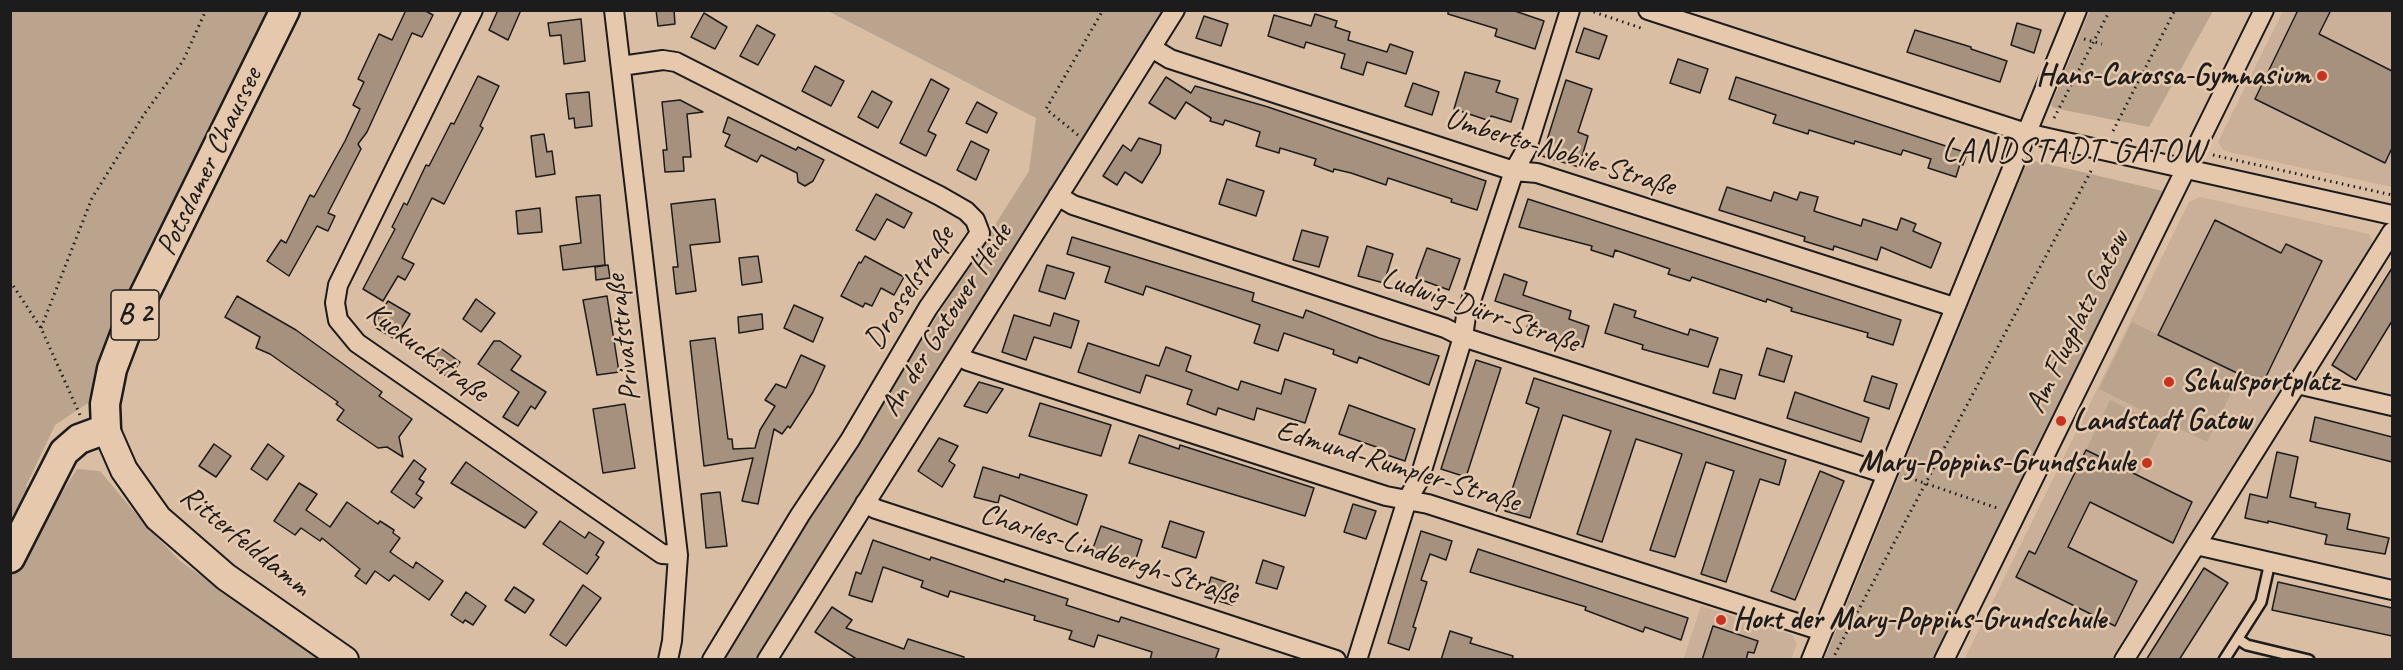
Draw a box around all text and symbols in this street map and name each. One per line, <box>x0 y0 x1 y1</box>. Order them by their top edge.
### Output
place label: Hans-Carossa-Gymnasium <box>2036 58 2310 94</box>
street label: Potsdamer Chaussee <box>149 62 271 262</box>
marker: Hans-Carossa-Gymnasium <box>2315 69 2329 83</box>
street label: Umberto-Nobile-Straße <box>1441 101 1679 205</box>
district label: LANDSTADT GATOW <box>1942 132 2206 172</box>
street label: An der Gatower Heide <box>873 217 1021 423</box>
street label: Drosselstraße <box>857 220 963 356</box>
street label: Am Flugplatz Gatow <box>2018 225 2138 419</box>
street label: Ludwig-Dürr-Straße <box>1376 260 1584 362</box>
street label: Privatstraße <box>598 273 650 403</box>
road number: B 2 <box>111 290 159 340</box>
street label: Kuckuckstraße <box>359 295 495 411</box>
place label: Schulsportplatz <box>2181 364 2339 400</box>
marker: Schulsportplatz <box>2162 375 2176 389</box>
place label: Landstadt Gatow <box>2073 403 2251 439</box>
street label: Edmund-Rumpler-Straße <box>1272 413 1524 521</box>
marker: Landstadt Gatow <box>2054 414 2068 428</box>
place label: Mary-Poppins-Grundschule <box>1858 445 2135 481</box>
marker: Mary-Poppins-Grundschule <box>2140 456 2154 470</box>
street label: Ritterfelddamm <box>172 478 318 606</box>
street label: Charles-Lindbergh-Straße <box>975 496 1243 614</box>
place label: Hort der Mary-Poppins-Grundschule <box>1733 602 2106 638</box>
marker: Hort der Mary-Poppins-Grundschule <box>1714 613 1728 627</box>

